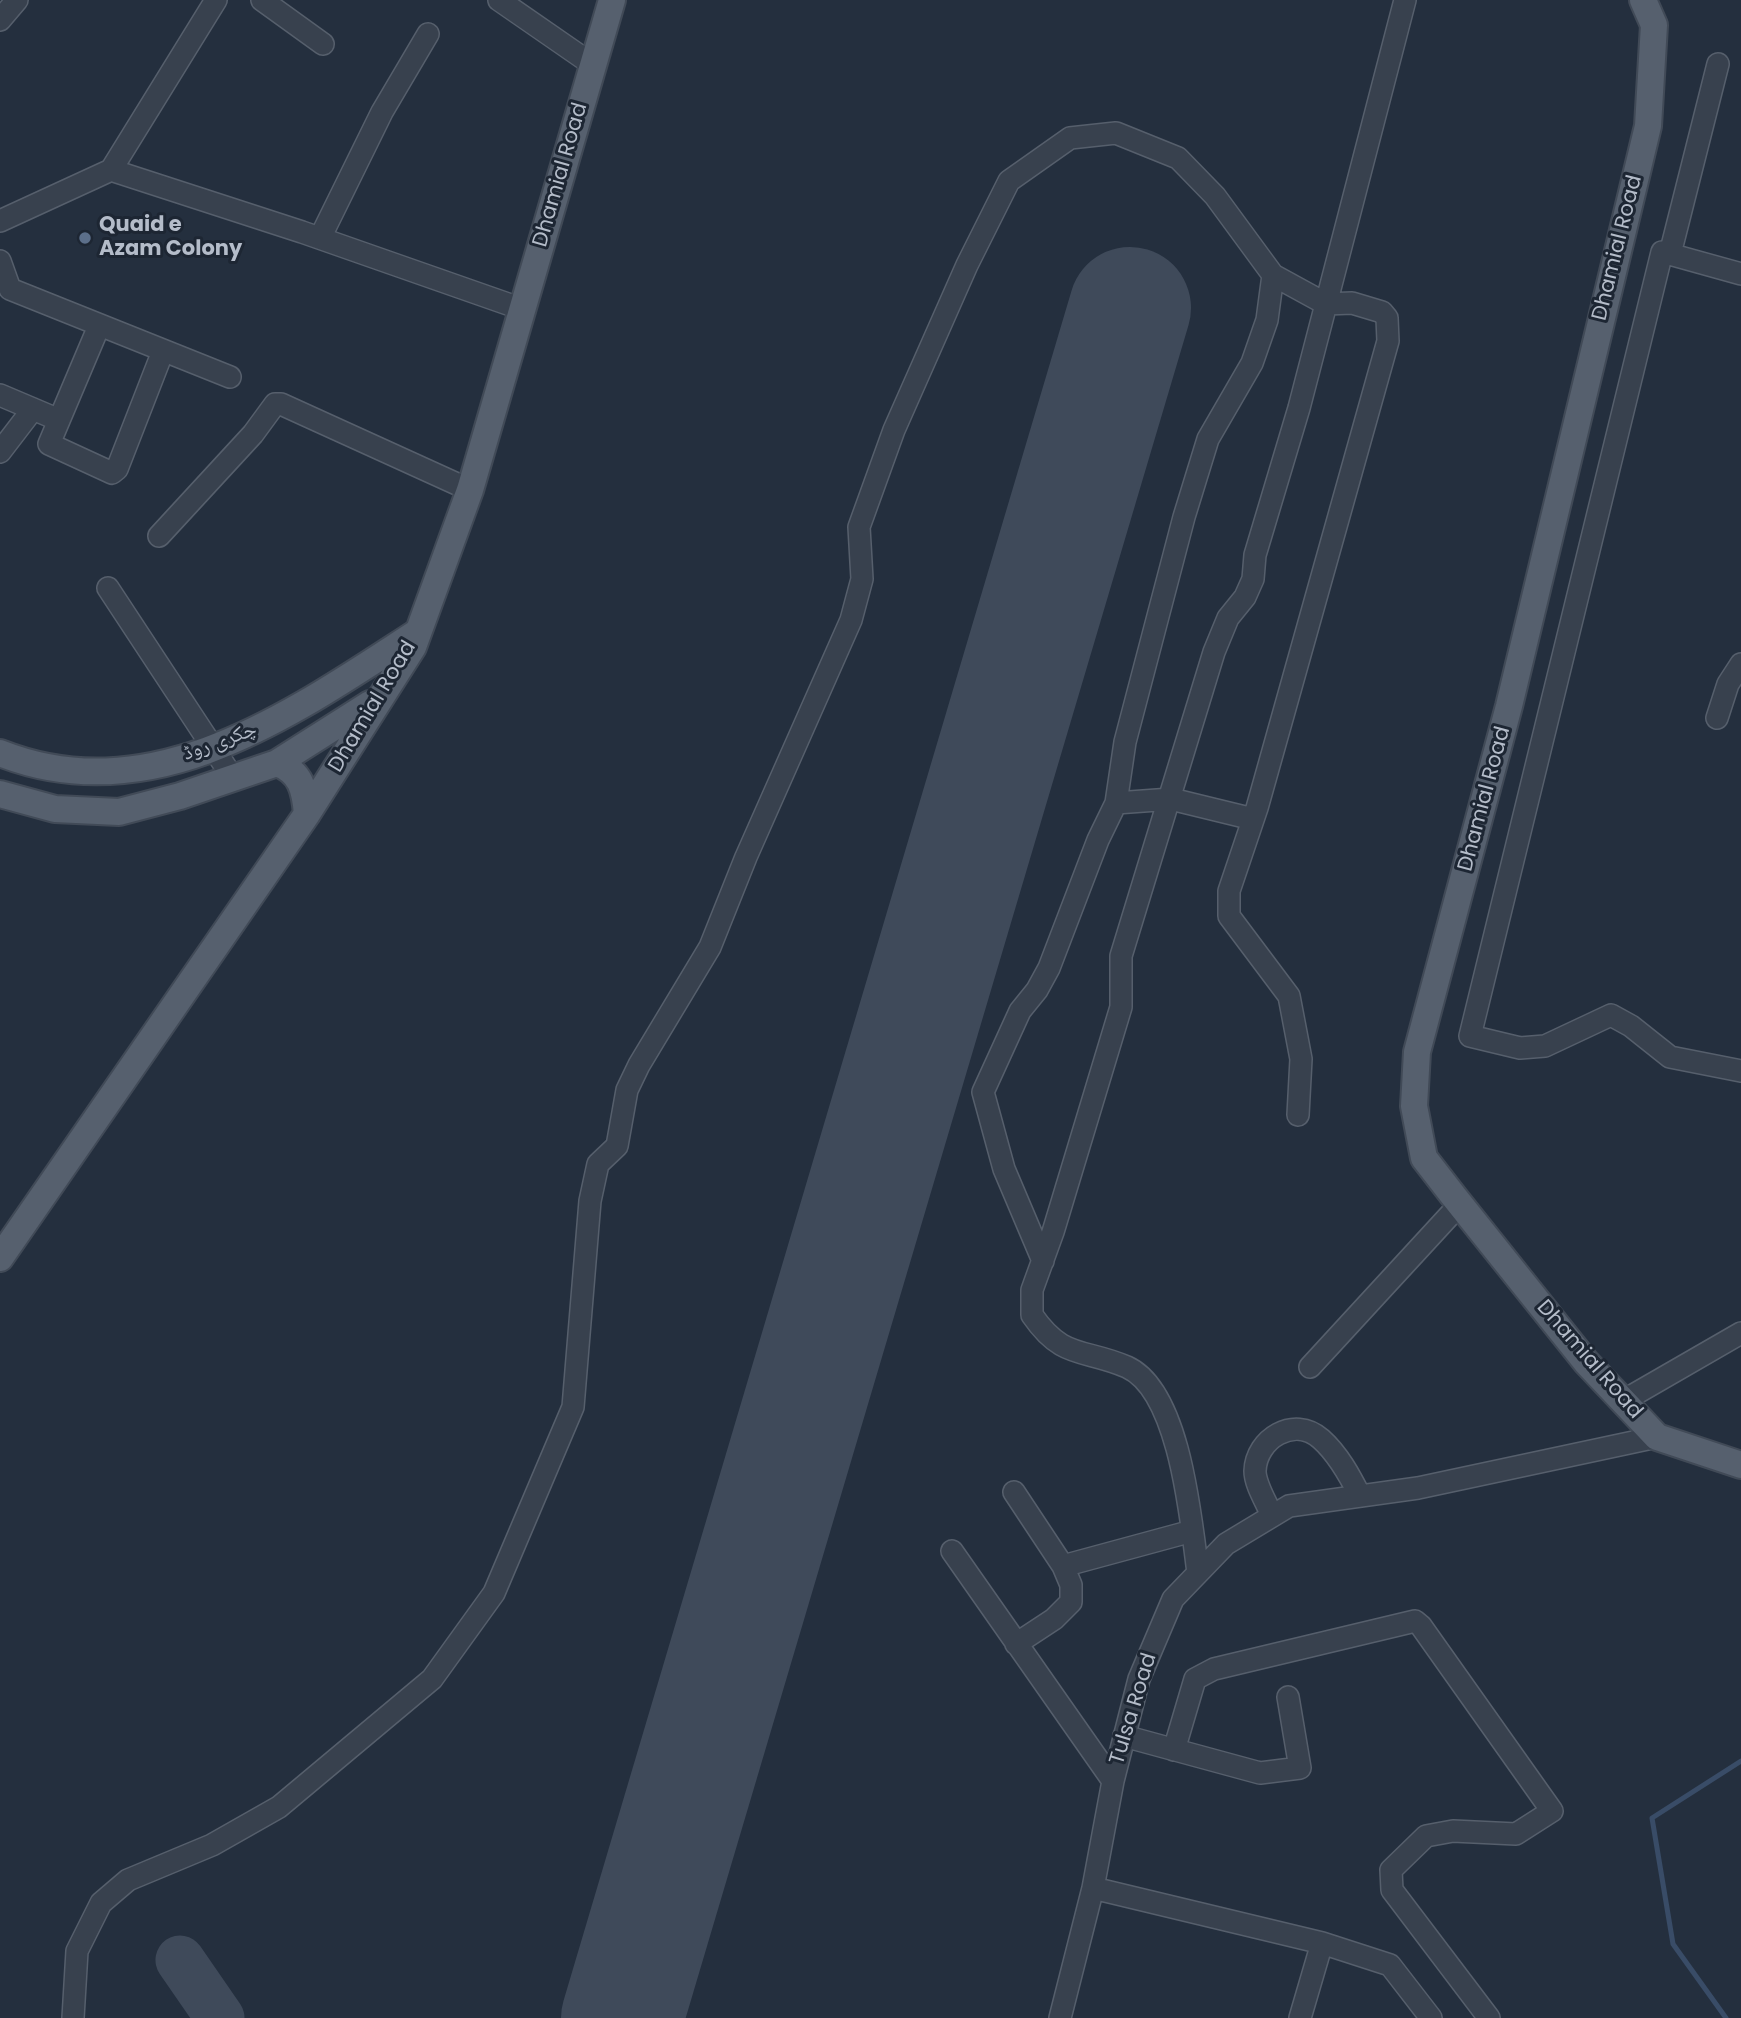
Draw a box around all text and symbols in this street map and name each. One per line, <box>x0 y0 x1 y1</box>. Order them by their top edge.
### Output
street label: Dhamial Road <box>528 100 594 250</box>
street label: Dhamial Road <box>1588 173 1648 323</box>
place label: Quaid e Azam Colony <box>99 213 242 263</box>
marker: Quaid e Azam Colony <box>77 230 93 246</box>
street label: Dhamial Road <box>324 637 422 777</box>
street label: چکری روڈ <box>180 717 260 767</box>
street label: Dhamial Road <box>1454 724 1516 874</box>
street label: Dhamial Road <box>1531 1296 1647 1424</box>
street label: Tulsa Road <box>1105 1650 1163 1768</box>

